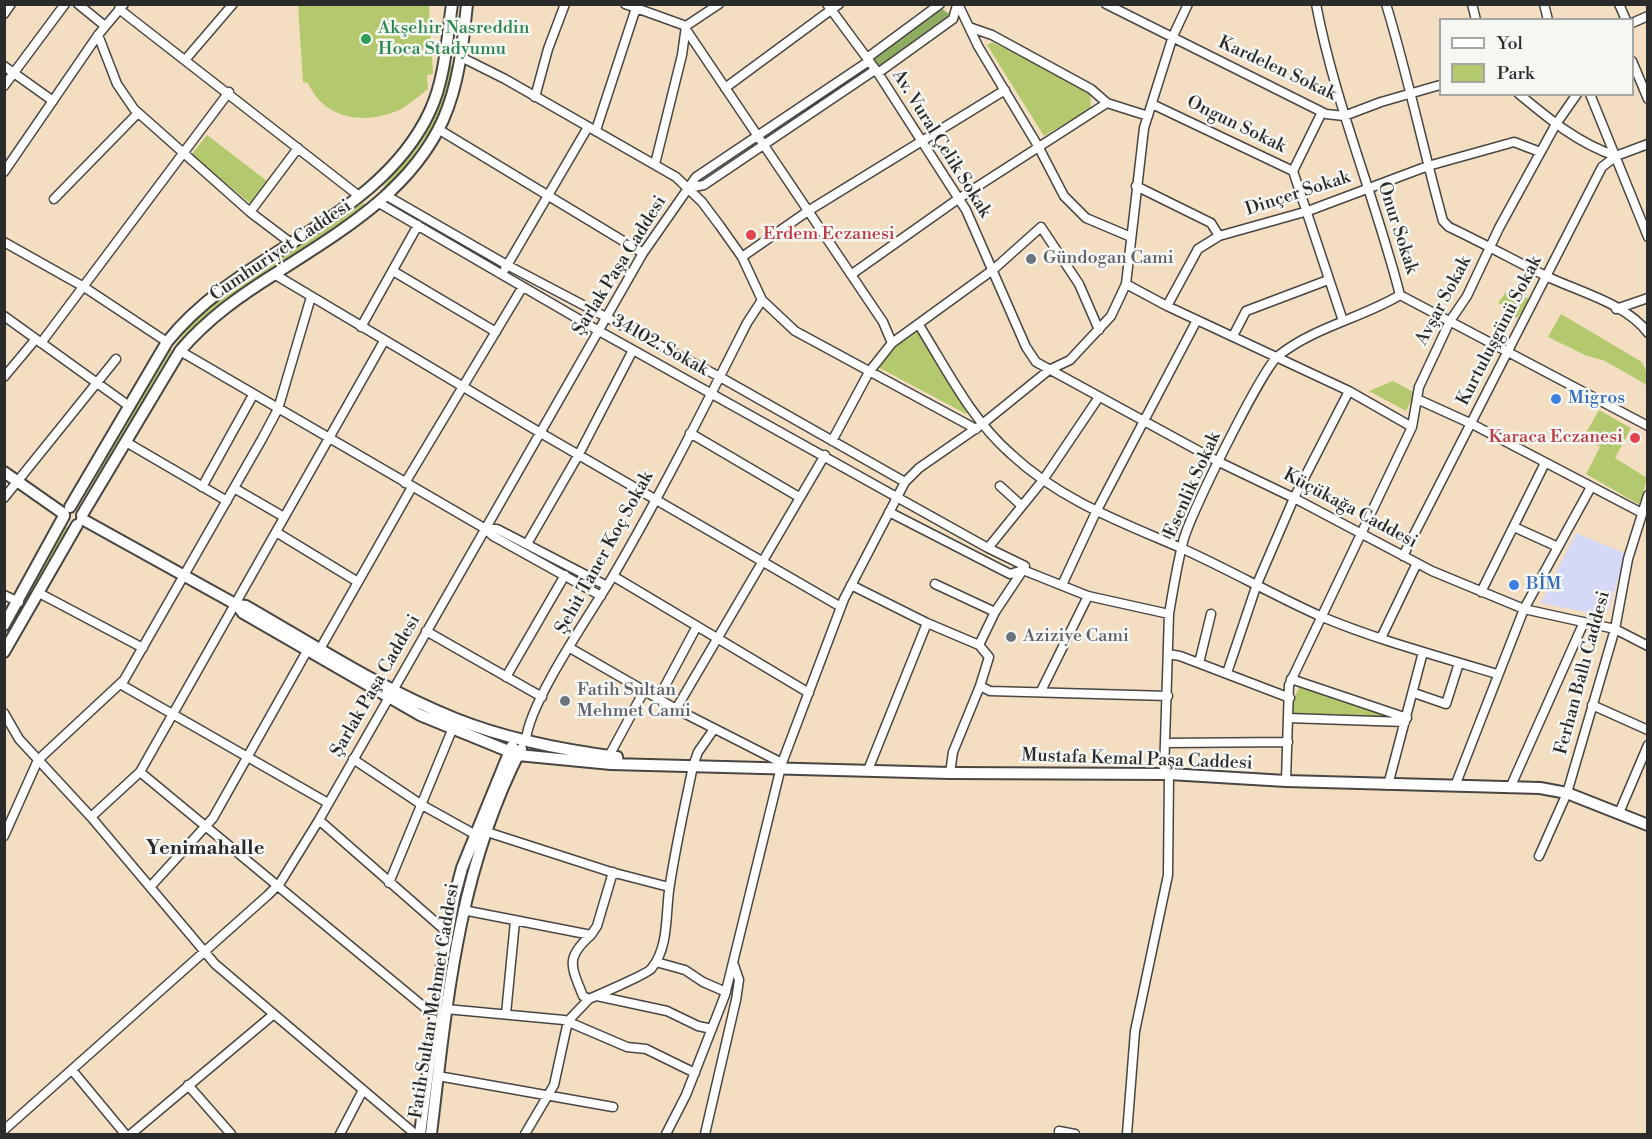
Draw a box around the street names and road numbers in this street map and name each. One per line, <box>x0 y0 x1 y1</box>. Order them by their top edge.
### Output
street label: Kardelen Sokak <box>1215 32 1339 106</box>
street label: Av. Vural Çelik Sokak <box>887 66 995 222</box>
street label: Ongun Sokak <box>1183 92 1289 158</box>
street label: Dinçer Sokak <box>1243 167 1353 221</box>
street label: Onur Sokak <box>1372 179 1422 277</box>
street label: Şarlak Paşa Caddesi <box>568 192 672 340</box>
street label: Cumhuriyet Caddesi <box>206 196 356 306</box>
street label: Kurtuluşgünü Sokak <box>1453 252 1547 410</box>
street label: Avşar Sokak <box>1411 253 1477 349</box>
street label: 34102. Sokak <box>608 311 712 381</box>
street label: Esenlik Sokak <box>1160 429 1226 541</box>
street label: Küçükağa Caddesi <box>1279 464 1421 554</box>
street label: Şehit Taner Koç Sokak <box>551 468 659 638</box>
street label: Ferhan Ballı Caddesi <box>1551 589 1615 757</box>
street label: Şarlak Paşa Caddesi <box>327 611 425 761</box>
street label: Mustafa Kemal Paşa Caddesi <box>1021 745 1253 775</box>
street label: Fatih Sultan Mehmet Caddesi <box>406 882 464 1120</box>

